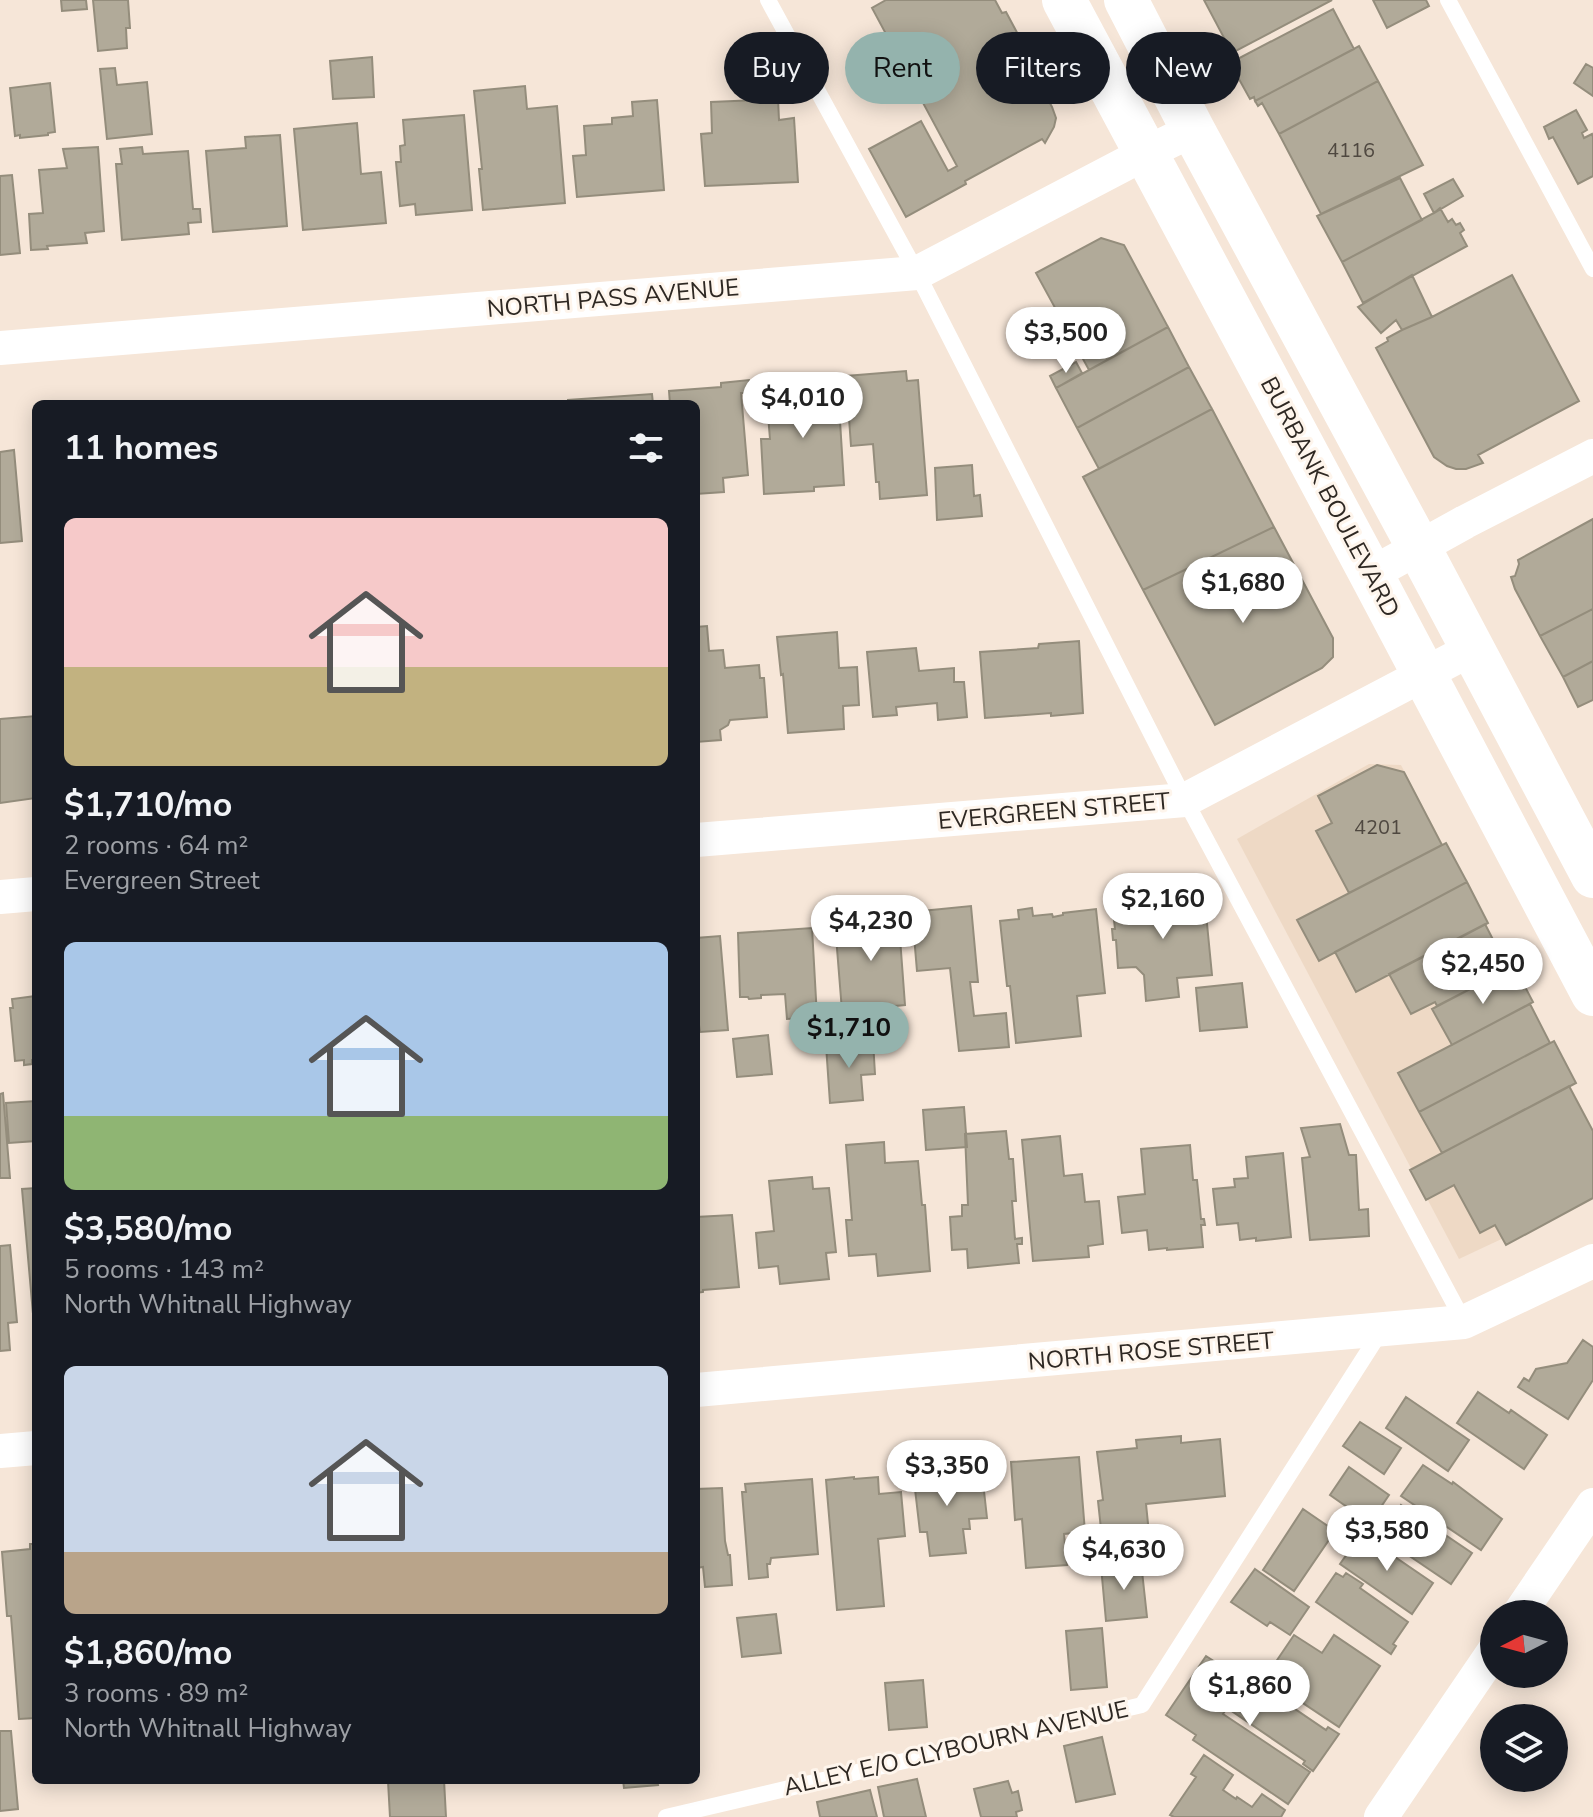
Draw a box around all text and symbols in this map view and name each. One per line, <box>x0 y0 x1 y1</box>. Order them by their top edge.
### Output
chip: Buy <box>724 32 829 104</box>
chip: Rent <box>845 32 960 104</box>
chip: Filters <box>976 32 1110 104</box>
chip: New <box>1126 32 1241 104</box>
house number: 4116 <box>1327 137 1375 164</box>
street label: NORTH PASS AVENUE <box>486 271 740 325</box>
pin: $3,500 <box>1001 307 1131 375</box>
text: $3,500 <box>1024 315 1108 350</box>
street label: BURBANK BOULEVARD <box>1253 371 1407 623</box>
pin: $4,010 <box>738 372 868 440</box>
text: $4,010 <box>761 380 845 415</box>
text: 11 homes <box>64 425 218 471</box>
icon: filters <box>624 426 668 470</box>
pin: $1,680 <box>1178 557 1308 625</box>
text: $1,680 <box>1201 565 1285 600</box>
icon: home <box>294 570 438 714</box>
text: $1,710/mo <box>64 782 232 828</box>
street label: EVERGREEN STREET <box>937 785 1172 837</box>
house number: 4201 <box>1354 814 1402 841</box>
text: 2 rooms · 64 m² <box>64 828 248 863</box>
text: Evergreen Street <box>64 863 260 898</box>
pin: $2,160 <box>1098 873 1228 941</box>
text: $2,160 <box>1121 881 1205 916</box>
pin: $4,230 <box>806 895 936 963</box>
text: $4,230 <box>829 903 913 938</box>
pin: $2,450 <box>1418 938 1548 1006</box>
text: $2,450 <box>1441 946 1525 981</box>
icon: home <box>294 994 438 1138</box>
pin: $1,710 <box>784 1002 914 1070</box>
text: $1,710 <box>807 1010 891 1045</box>
text: $3,580/mo <box>64 1206 232 1252</box>
text: 5 rooms · 143 m² <box>64 1252 264 1287</box>
text: North Whitnall Highway <box>64 1287 352 1322</box>
street label: NORTH ROSE STREET <box>1027 1324 1276 1378</box>
icon: home <box>294 1418 438 1562</box>
pin: $3,350 <box>882 1440 1012 1508</box>
text: $3,350 <box>905 1448 989 1483</box>
pin: $3,580 <box>1322 1505 1452 1573</box>
text: $3,580 <box>1345 1513 1429 1548</box>
pin: $4,630 <box>1059 1524 1189 1592</box>
text: $4,630 <box>1082 1532 1166 1567</box>
north arrow <box>1480 1600 1568 1688</box>
map controls <box>1480 1600 1568 1792</box>
text: $1,860/mo <box>64 1630 232 1676</box>
pin: $1,860 <box>1185 1660 1315 1728</box>
text: $1,860 <box>1208 1668 1292 1703</box>
text: 3 rooms · 89 m² <box>64 1676 248 1711</box>
street label: ALLEY E/O CLYBOURN AVENUE <box>780 1693 1132 1803</box>
button: layers <box>1480 1704 1568 1792</box>
text: North Whitnall Highway <box>64 1711 352 1746</box>

